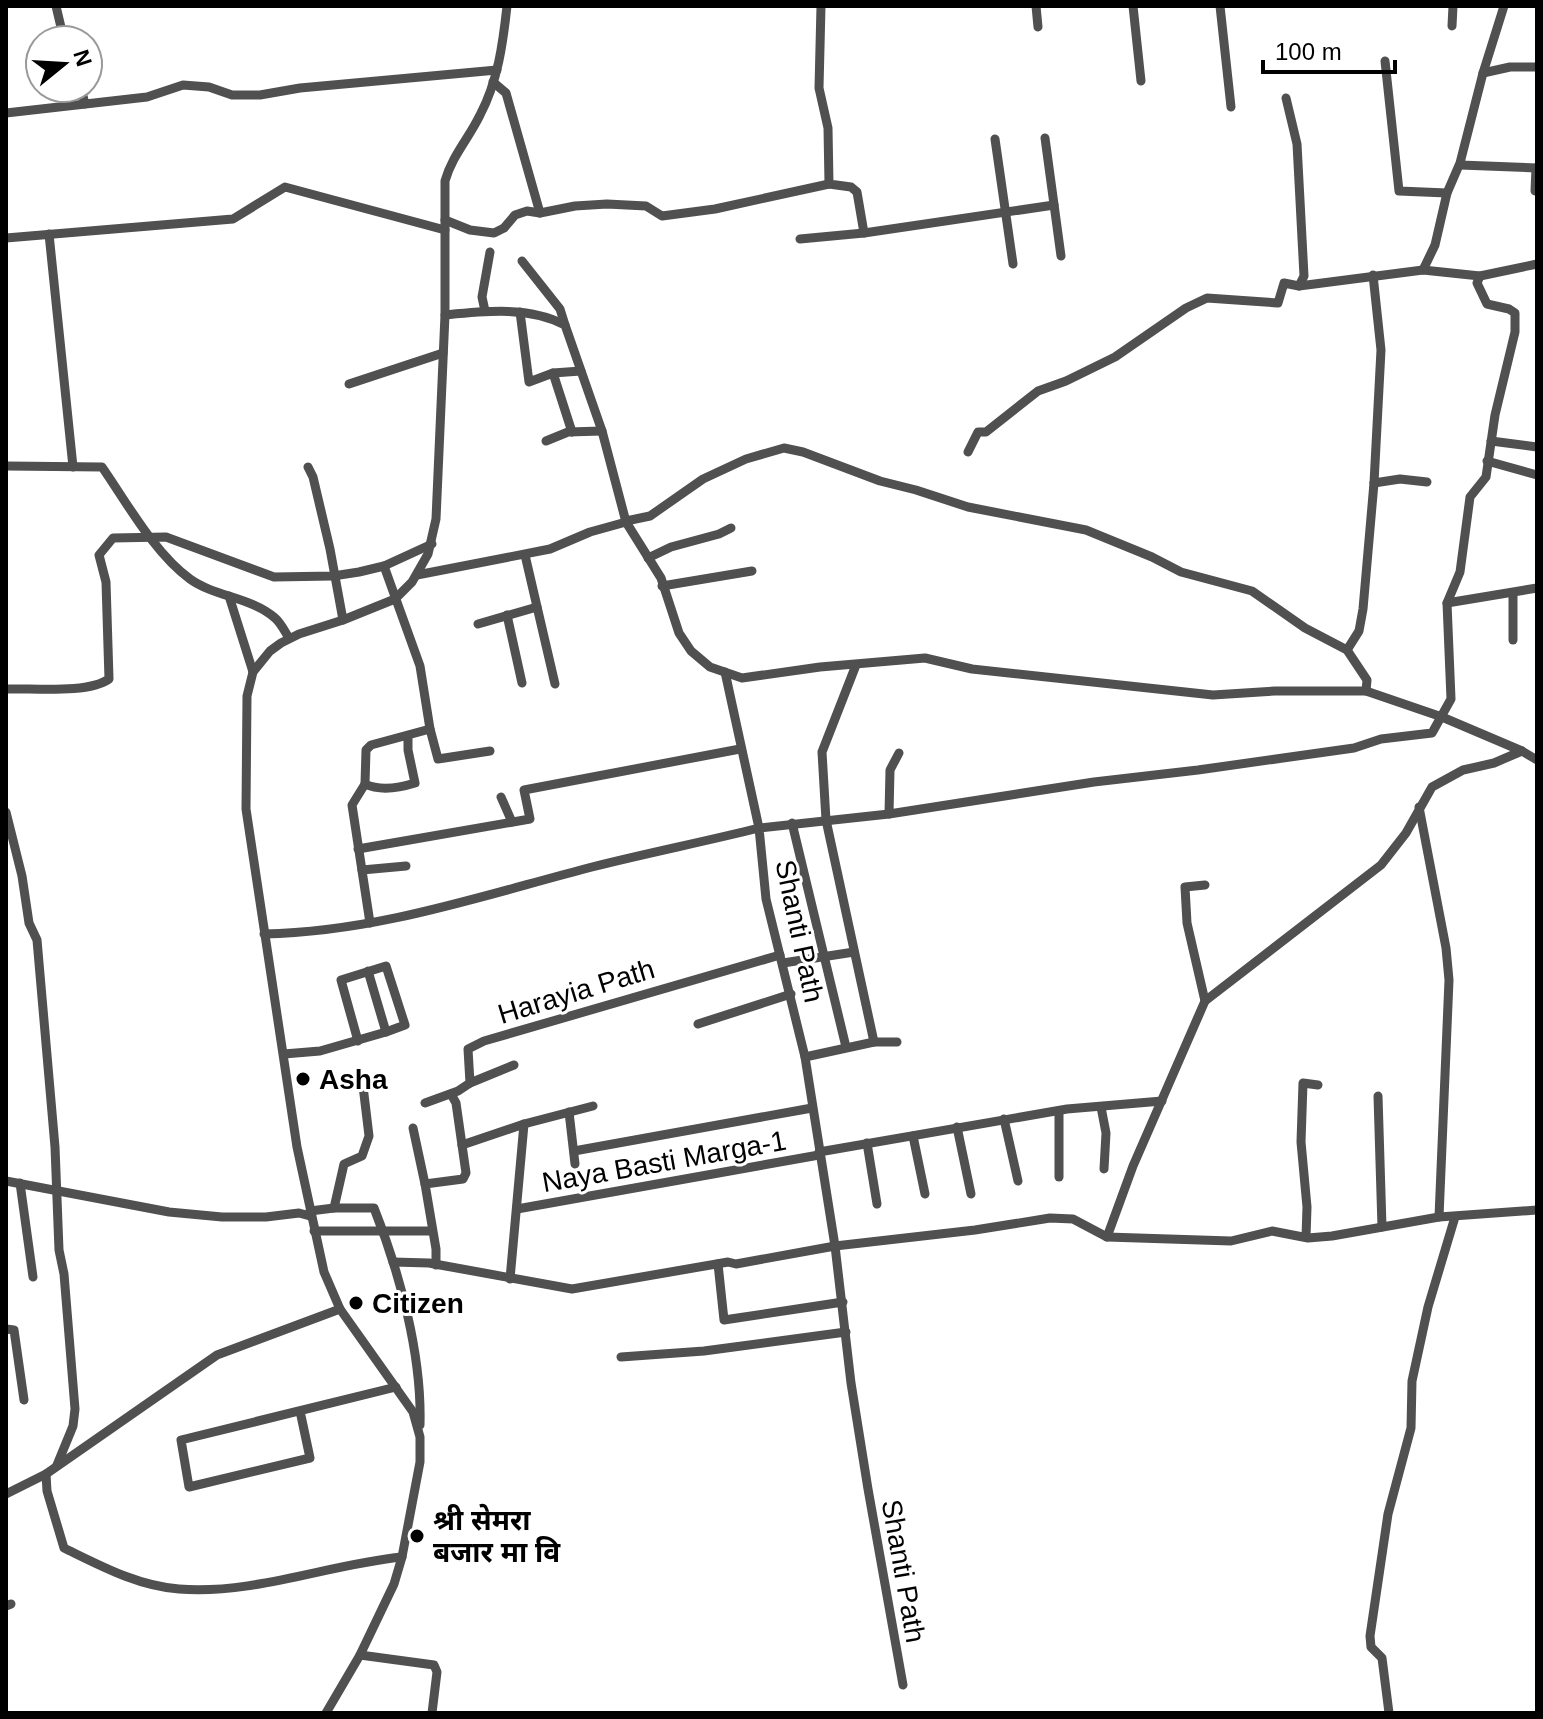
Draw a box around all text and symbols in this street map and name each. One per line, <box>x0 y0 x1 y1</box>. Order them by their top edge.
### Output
north arrow <box>24 24 104 104</box>
scale bar <box>1263 24 1395 74</box>
text: 100 m <box>1275 38 1342 65</box>
text: N <box>68 47 97 69</box>
street label: Shanti Path <box>769 857 830 1005</box>
street label: Harayia Path <box>494 953 658 1030</box>
place label: Asha <box>319 1064 388 1095</box>
marker: Asha <box>294 1070 312 1088</box>
street label: Naya Basti Marga-1 <box>540 1125 789 1198</box>
place label: Citizen <box>372 1288 464 1319</box>
marker: Citizen <box>347 1294 365 1312</box>
street label: Shanti Path <box>876 1497 931 1645</box>
place label: श्री सेमरा बजार मा वि <box>433 1503 561 1568</box>
marker: श्री सेमरा बजार मा वि <box>408 1527 426 1545</box>

